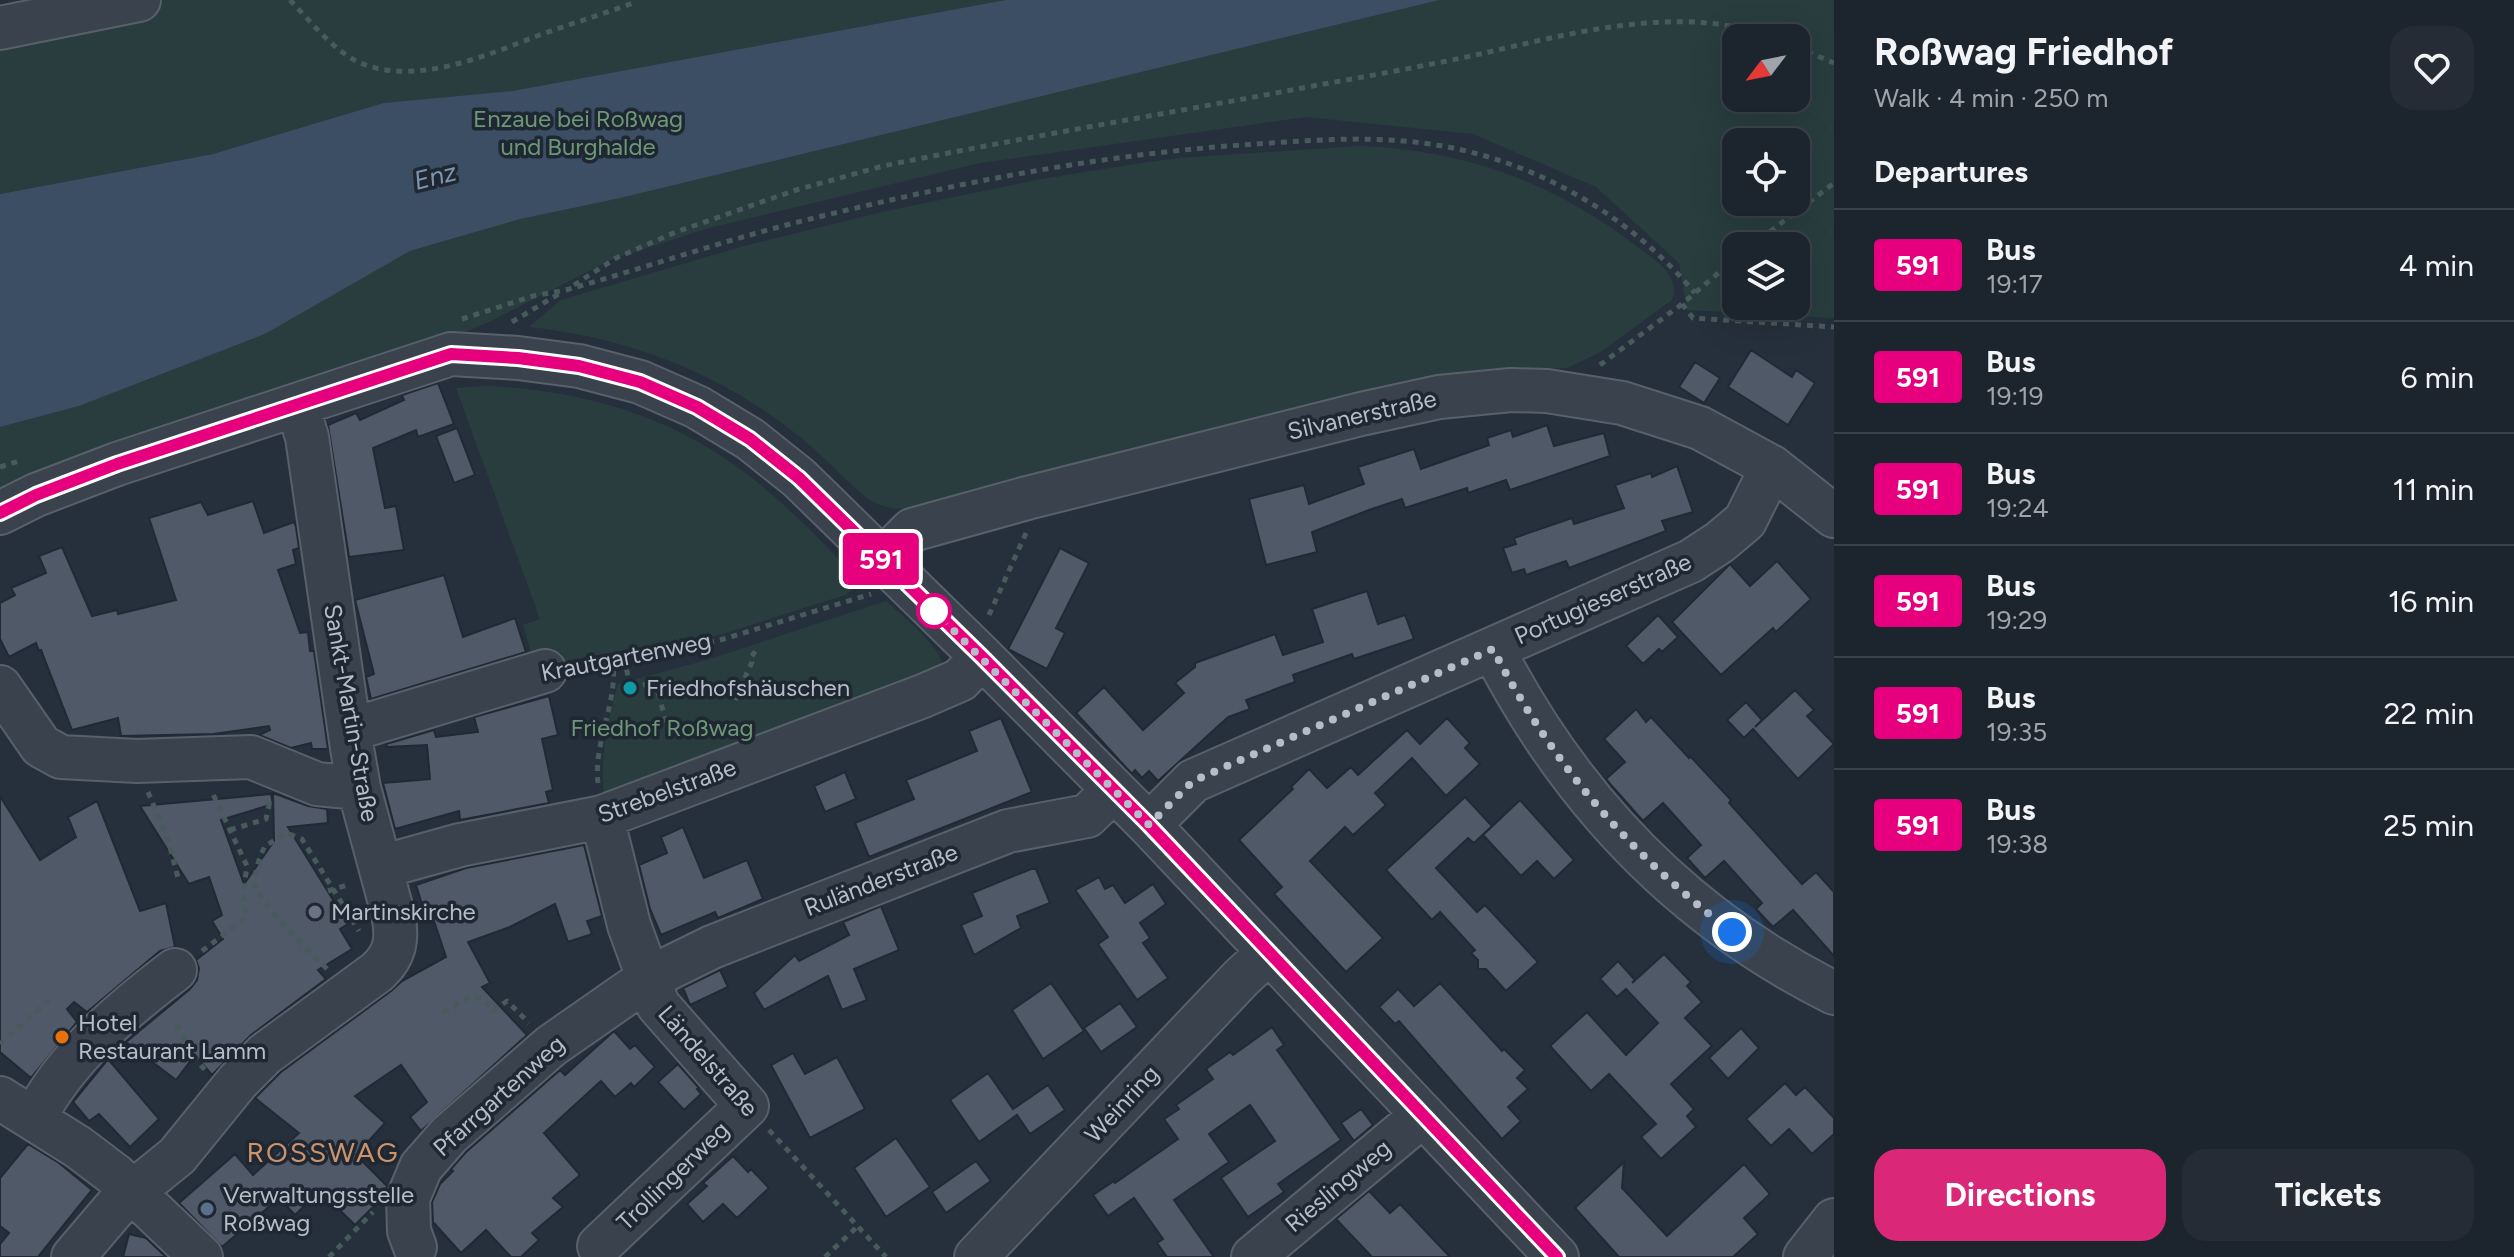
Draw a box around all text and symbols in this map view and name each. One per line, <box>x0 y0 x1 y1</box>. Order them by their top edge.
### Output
north arrow <box>1722 24 1810 112</box>
map controls <box>1722 24 1810 320</box>
button: heart <box>2390 26 2474 110</box>
text: Roßwag Friedhof <box>1874 29 2174 75</box>
text: Walk · 4 min · 250 m <box>1874 82 2108 114</box>
park label: Enzaue bei Roßwag und Burghalde <box>473 104 683 161</box>
button: locate <box>1722 128 1810 216</box>
text: Departures <box>1874 153 2028 190</box>
water label: Enz <box>410 155 460 197</box>
text: Bus <box>1986 231 2035 268</box>
button: layers <box>1722 232 1810 320</box>
text: 4 min <box>2399 247 2474 284</box>
text: 591 <box>1896 248 1940 282</box>
text: 19:17 <box>1986 268 2043 300</box>
text: Bus <box>1986 343 2035 380</box>
text: 6 min <box>2400 359 2474 396</box>
text: 591 <box>1896 360 1940 394</box>
text: 19:19 <box>1986 380 2044 412</box>
street label: Silvanerstraße <box>1285 383 1439 446</box>
text: Bus <box>1986 455 2035 492</box>
text: 11 min <box>2393 471 2474 508</box>
text: 591 <box>1896 472 1940 506</box>
text: 19:24 <box>1986 492 2049 524</box>
line badge: 591 <box>835 533 927 585</box>
text: 591 <box>859 542 903 576</box>
street label: Portugieserstraße <box>1510 547 1696 651</box>
text: Bus <box>1986 567 2035 604</box>
text: 16 min <box>2388 583 2474 620</box>
text: 591 <box>1896 584 1940 618</box>
unlabelled marker <box>917 594 951 628</box>
street label: Sankt-Martin-Straße <box>318 602 385 824</box>
text: 19:29 <box>1986 604 2047 636</box>
street label: Krautgartenweg <box>538 626 714 687</box>
place label: Friedhofshäuschen <box>646 673 850 702</box>
marker: Friedhofshäuschen <box>621 679 639 697</box>
text: Bus <box>1986 679 2035 716</box>
text: 22 min <box>2384 695 2474 732</box>
text: 591 <box>1896 696 1940 730</box>
park label: Friedhof Roßwag <box>570 713 754 742</box>
text: 19:35 <box>1986 716 2047 748</box>
street label: Strebelstraße <box>594 752 740 829</box>
text: Bus <box>1986 791 2035 828</box>
text: 25 min <box>2383 807 2474 844</box>
text: 591 <box>1896 808 1940 842</box>
text: 19:38 <box>1986 828 2048 860</box>
street label: Ruländerstraße <box>800 837 962 922</box>
place label: Martinskirche <box>331 897 476 926</box>
marker: Martinskirche <box>306 903 324 921</box>
your location <box>1712 912 1752 952</box>
street label: Ländelstraße <box>652 999 765 1122</box>
place label: Hotel Restaurant Lamm <box>78 1008 266 1065</box>
marker: Hotel Restaurant Lamm <box>53 1028 71 1046</box>
street label: Pfarrgartenweg <box>427 1029 570 1162</box>
street label: Weinring <box>1079 1059 1165 1148</box>
street label: Trollingerweg <box>611 1115 735 1236</box>
street label: Rieslingweg <box>1279 1133 1396 1238</box>
district label: ROSSWAG <box>246 1135 400 1169</box>
button: Directions <box>1874 1149 2166 1241</box>
button: Tickets <box>2182 1149 2474 1241</box>
place label: Verwaltungsstelle Roßwag <box>223 1180 414 1237</box>
marker: Verwaltungsstelle Roßwag <box>198 1200 216 1218</box>

